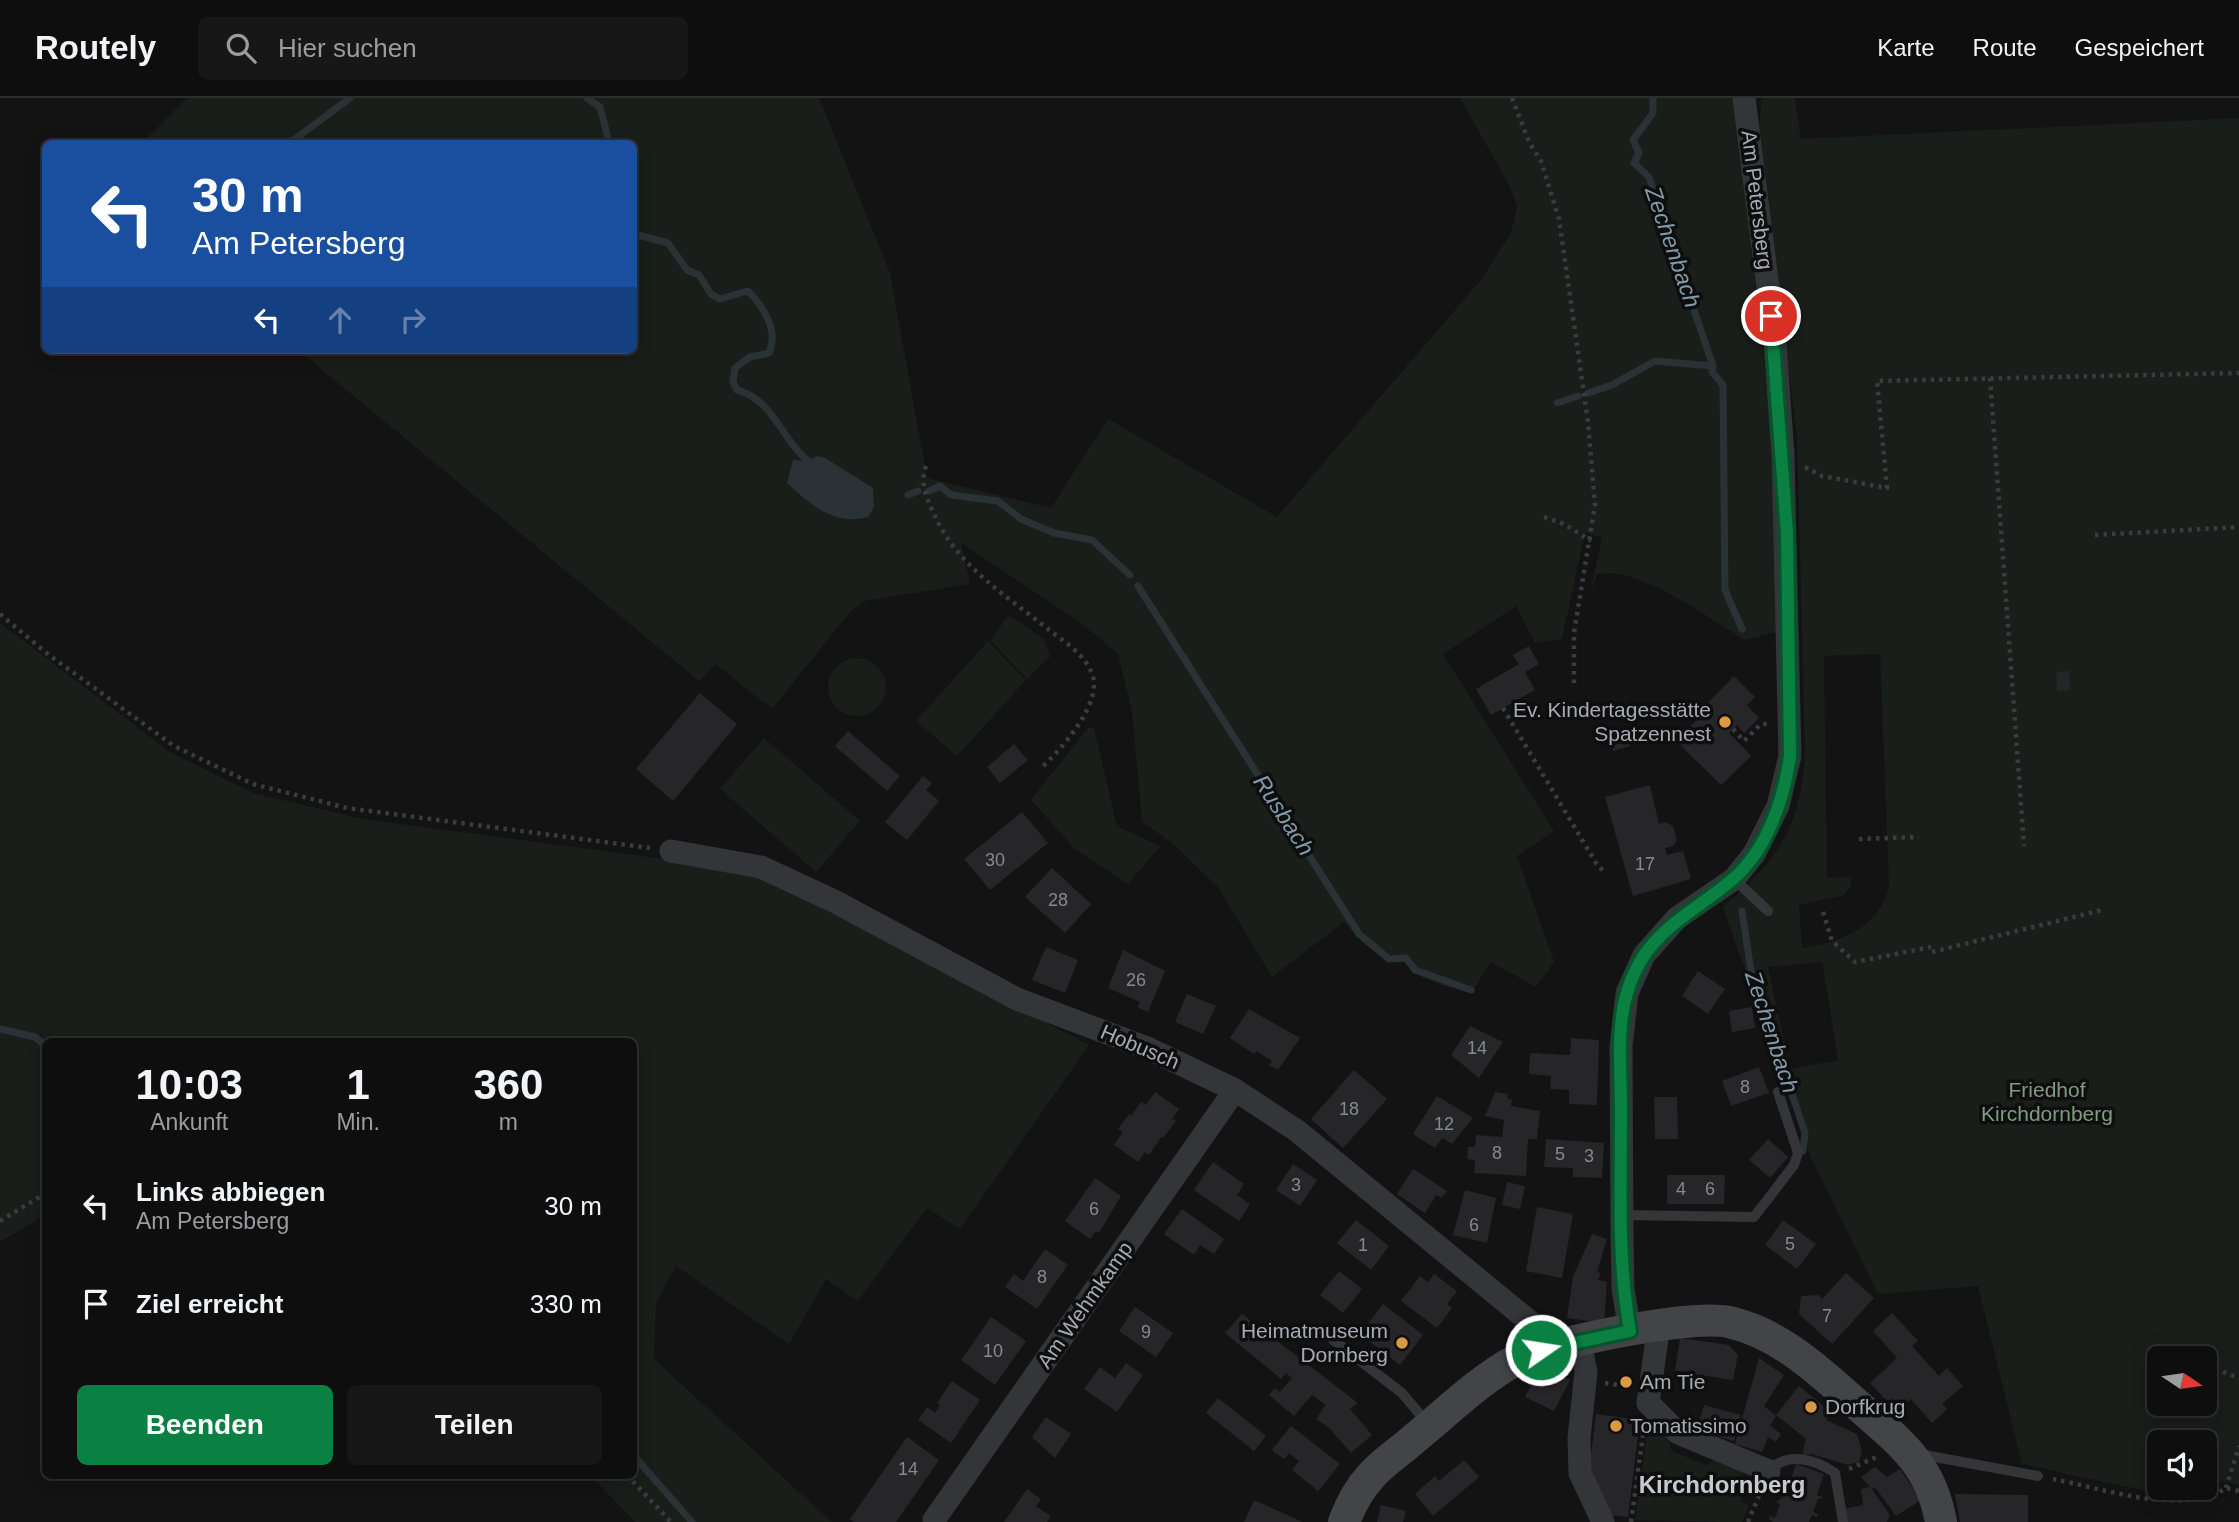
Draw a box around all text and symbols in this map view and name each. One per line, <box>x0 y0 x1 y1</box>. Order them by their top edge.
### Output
search box <box>198 17 688 80</box>
text: Routely <box>35 29 156 66</box>
icon: search <box>222 29 260 67</box>
text: Hier suchen <box>278 33 417 63</box>
text: Karte <box>1877 34 1935 61</box>
text: Route <box>1973 34 2037 61</box>
text: Gespeichert <box>2075 34 2204 61</box>
street label: Am Petersberg <box>1738 129 1777 271</box>
icon: left <box>77 168 168 259</box>
text: 30 m <box>192 168 304 222</box>
water label: Zechenbach <box>1640 182 1706 311</box>
text: Am Petersberg <box>192 225 405 261</box>
pin <box>1741 286 1801 346</box>
icon: arrive <box>1752 297 1790 335</box>
icon: left <box>248 301 286 339</box>
icon: ahead <box>321 301 359 339</box>
icon: right <box>394 301 432 339</box>
place label: Ev. Kindertagesstätte Spatzennest <box>1513 698 1711 745</box>
marker: Ev. Kindertagesstätte Spatzennest <box>1717 714 1733 730</box>
water label: Rusbach <box>1248 770 1320 860</box>
house number: 30 <box>985 850 1005 870</box>
house number: 17 <box>1635 854 1655 874</box>
house number: 28 <box>1048 890 1068 910</box>
water label: Zechenbach <box>1740 967 1804 1096</box>
house number: 26 <box>1126 970 1146 990</box>
street label: Hobusch <box>1098 1020 1183 1073</box>
house number: 14 <box>1467 1038 1487 1058</box>
text: 10:03 <box>136 1061 243 1108</box>
text: 1 <box>346 1061 370 1108</box>
text: 360 <box>473 1061 543 1108</box>
house number: 8 <box>1740 1077 1750 1097</box>
park label: Friedhof Kirchdornberg <box>1981 1078 2113 1125</box>
house number: 18 <box>1339 1099 1359 1119</box>
text: Ankunft <box>150 1109 228 1135</box>
text: Min. <box>336 1109 380 1135</box>
text: m <box>499 1109 518 1135</box>
house number: 12 <box>1434 1114 1454 1134</box>
house number: 8 <box>1492 1143 1502 1163</box>
house number: 5 <box>1555 1144 1565 1164</box>
house number: 3 <box>1584 1146 1594 1166</box>
house number: 3 <box>1291 1175 1301 1195</box>
text: Links abbiegen <box>136 1177 325 1207</box>
house number: 4 <box>1676 1179 1686 1199</box>
house number: 6 <box>1705 1179 1715 1199</box>
icon: left <box>77 1187 115 1225</box>
text: 30 m <box>544 1191 602 1221</box>
house number: 6 <box>1089 1199 1099 1219</box>
text: Am Petersberg <box>136 1208 289 1234</box>
house number: 6 <box>1469 1215 1479 1235</box>
house number: 5 <box>1785 1234 1795 1254</box>
house number: 1 <box>1358 1235 1368 1255</box>
street label: Am Wehmkamp <box>1032 1237 1137 1372</box>
house number: 8 <box>1037 1267 1047 1287</box>
icon: arrive <box>77 1285 115 1323</box>
text: Ziel erreicht <box>136 1289 283 1319</box>
text: 330 m <box>530 1289 602 1319</box>
house number: 7 <box>1822 1306 1832 1326</box>
position arrow <box>1504 1313 1578 1387</box>
place label: Heimatmuseum Dornberg <box>1241 1319 1388 1366</box>
house number: 9 <box>1141 1322 1151 1342</box>
marker: Heimatmuseum Dornberg <box>1394 1335 1410 1351</box>
house number: 10 <box>983 1341 1003 1361</box>
north arrow <box>2147 1346 2217 1416</box>
map controls <box>2147 1346 2217 1500</box>
place label: Am Tie <box>1640 1370 1705 1393</box>
marker: Am Tie <box>1618 1374 1634 1390</box>
button: Beenden <box>77 1385 333 1465</box>
button: Teilen <box>347 1385 602 1465</box>
place label: Dorfkrug <box>1825 1395 1906 1418</box>
marker: Dorfkrug <box>1803 1399 1819 1415</box>
place label: Tomatissimo <box>1630 1414 1747 1437</box>
marker: Tomatissimo <box>1608 1418 1624 1434</box>
button: sound <box>2147 1430 2217 1500</box>
house number: 14 <box>898 1459 918 1479</box>
district label: Kirchdornberg <box>1639 1471 1805 1498</box>

